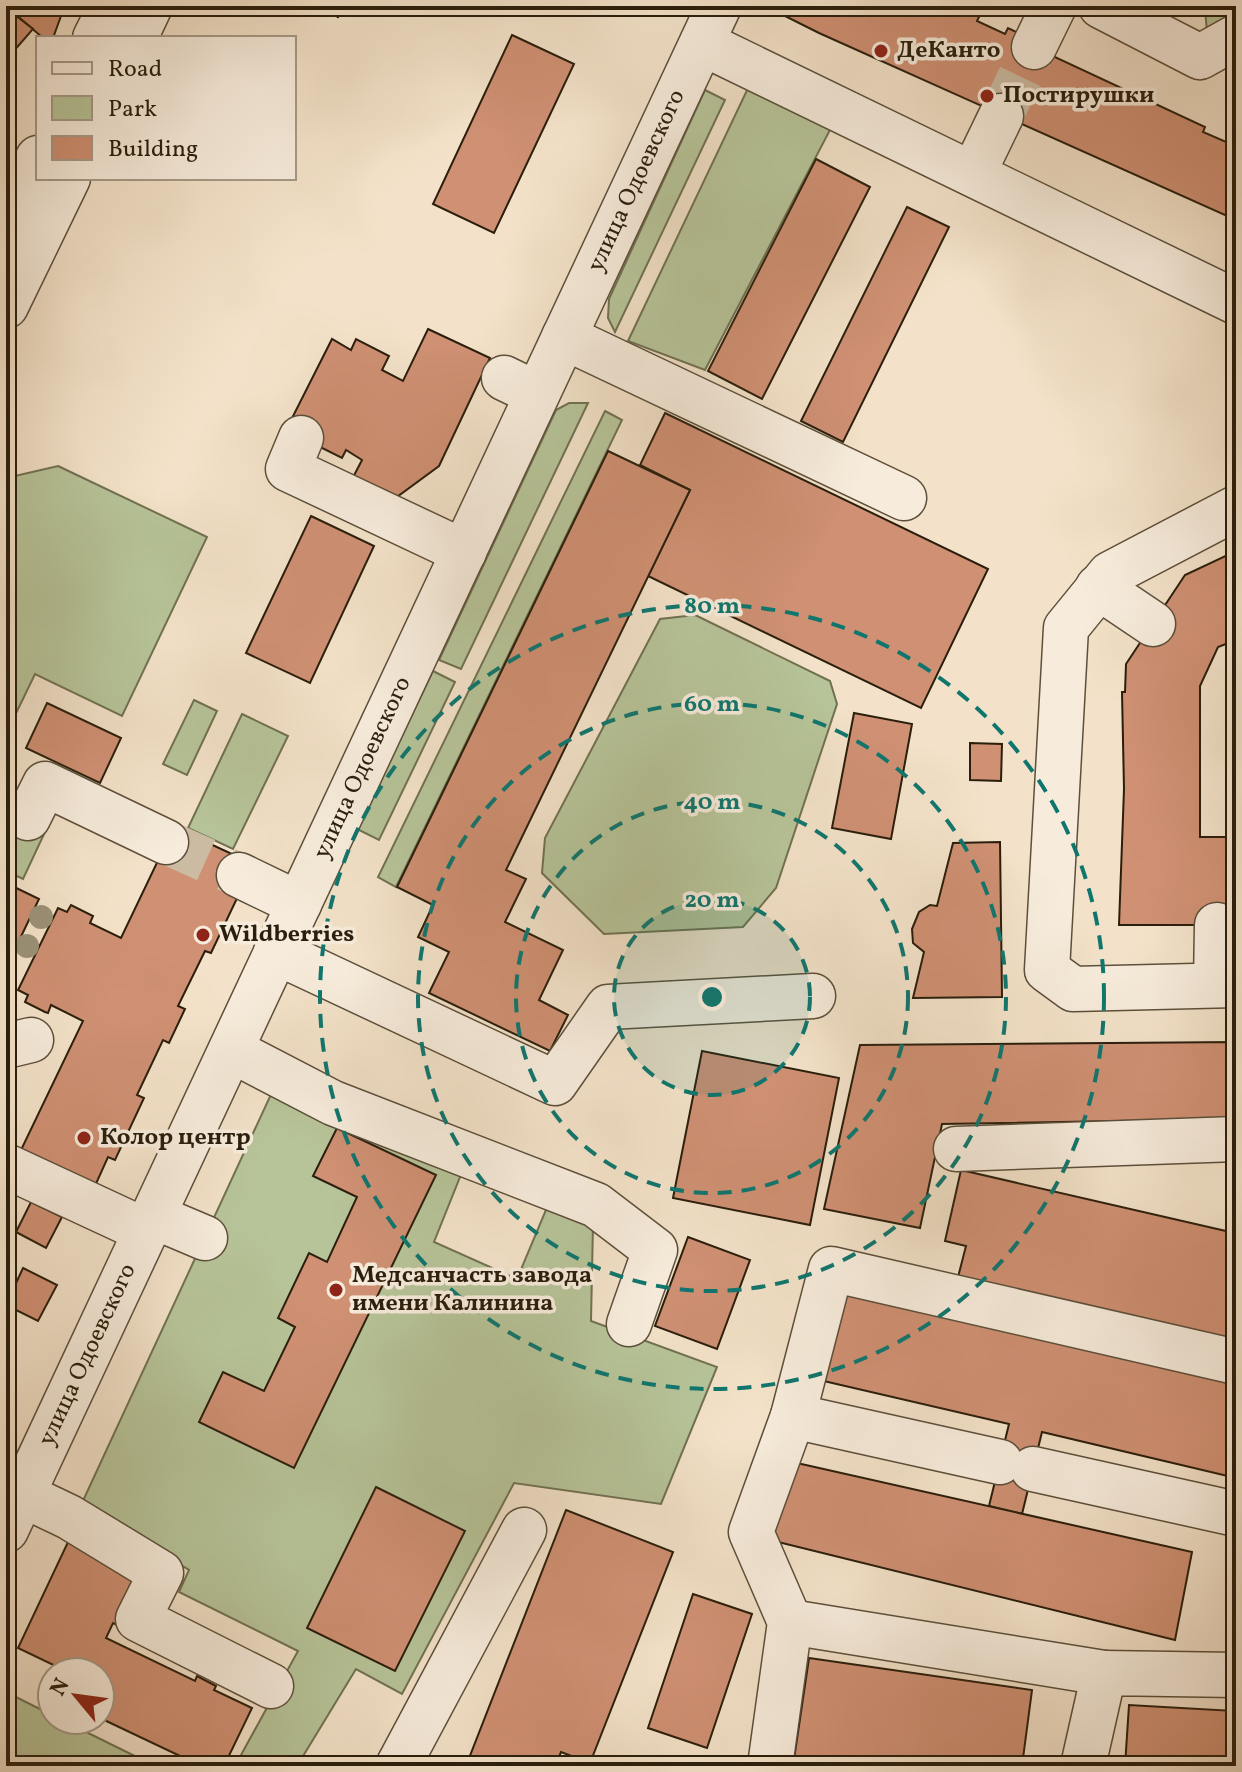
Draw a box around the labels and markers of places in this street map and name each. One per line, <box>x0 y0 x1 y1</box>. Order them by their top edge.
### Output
place label: ДеКанто <box>897 34 1001 68</box>
marker: ДеКанто <box>872 42 890 60</box>
place label: Постирушки <box>1003 79 1154 113</box>
marker: Постирушки <box>978 87 996 105</box>
place label: Wildberries <box>219 918 354 952</box>
marker: Wildberries <box>194 926 212 944</box>
centre of rings <box>698 983 726 1011</box>
place label: Колор центр <box>100 1121 251 1155</box>
marker: Колор центр <box>75 1129 93 1147</box>
place label: Медсанчасть завода имени Калинина <box>352 1259 592 1321</box>
marker: Медсанчасть завода имени Калинина <box>327 1281 345 1299</box>

